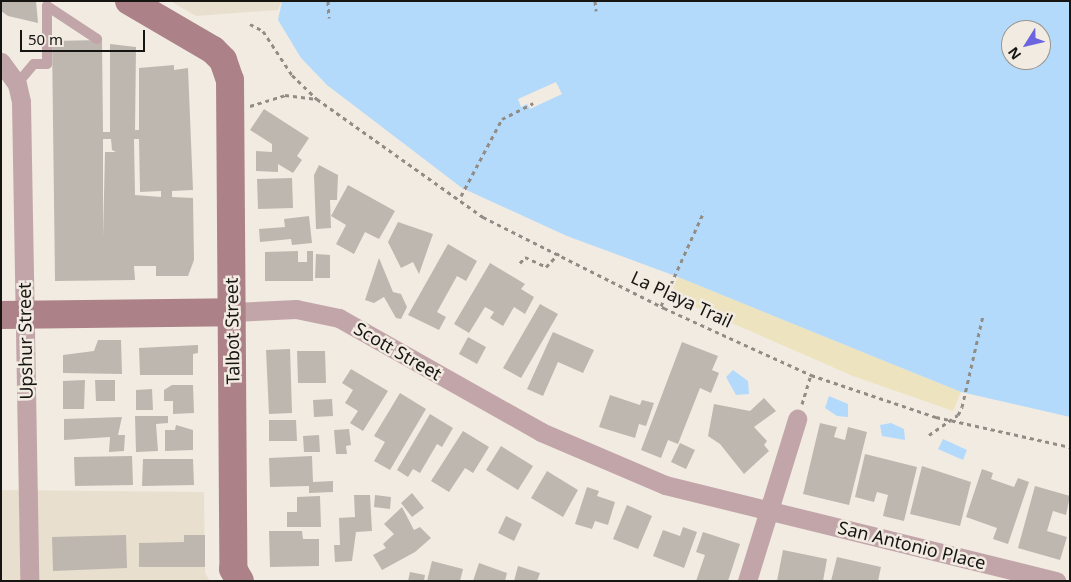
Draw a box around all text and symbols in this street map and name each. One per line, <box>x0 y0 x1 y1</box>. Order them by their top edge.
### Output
scale bar <box>22 20 148 52</box>
north arrow <box>1001 20 1051 70</box>
text: 50 m <box>28 29 63 49</box>
text: N <box>1003 43 1025 64</box>
street label: La Playa Trail <box>628 266 736 332</box>
street label: Talbot Street <box>220 277 244 385</box>
street label: Upshur Street <box>13 282 37 400</box>
street label: Scott Street <box>350 317 446 385</box>
street label: San Antonio Place <box>836 516 988 574</box>

